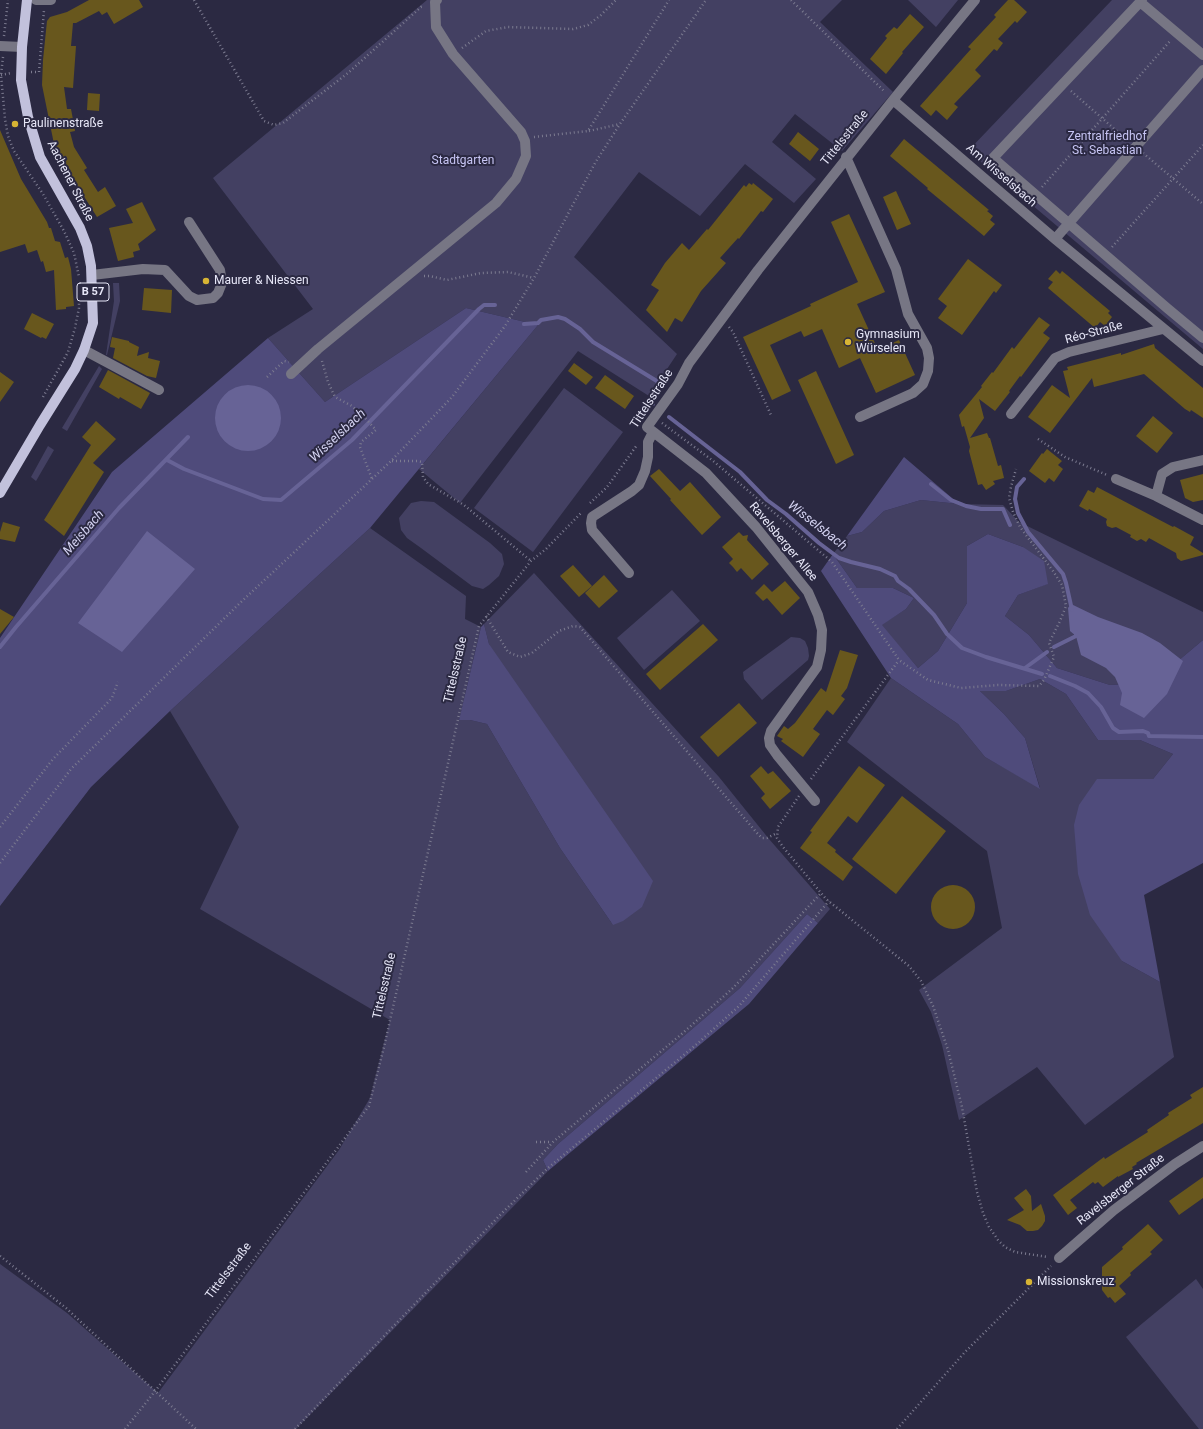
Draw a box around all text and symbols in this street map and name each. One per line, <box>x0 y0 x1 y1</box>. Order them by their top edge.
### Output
street label: Tittelsstraße <box>818 107 872 169</box>
place label: Paulinenstraße <box>23 117 103 131</box>
marker: Paulinenstraße <box>10 119 20 129</box>
park label: Zentralfriedhof St. Sebastian <box>1067 130 1147 158</box>
street label: Aachener Straße <box>43 138 97 224</box>
street label: Am Wisselsbach <box>963 141 1039 211</box>
park label: Stadtgarten <box>432 154 494 168</box>
place label: Maurer & Niessen <box>214 274 309 288</box>
marker: Maurer & Niessen <box>201 276 211 286</box>
road number: B 57 <box>77 283 109 301</box>
street label: Réo-Straße <box>1064 318 1124 348</box>
place label: Gymnasium Würselen <box>856 328 920 356</box>
marker: Gymnasium Würselen <box>843 337 853 347</box>
street label: Tittelsstraße <box>628 367 676 431</box>
water label: Wisselsbach <box>307 406 369 466</box>
water label: Wisselsbach <box>784 498 850 554</box>
street label: Ravelsberger Allee <box>746 500 820 584</box>
water label: Meisbach <box>60 507 108 559</box>
street label: Tittelsstraße <box>441 636 471 704</box>
street label: Tittelsstraße <box>370 952 400 1020</box>
street label: Ravelsberger Straße <box>1074 1151 1168 1229</box>
street label: Tittelsstraße <box>203 1240 255 1302</box>
place label: Missionskreuz <box>1037 1275 1114 1289</box>
marker: Missionskreuz <box>1024 1277 1034 1287</box>

